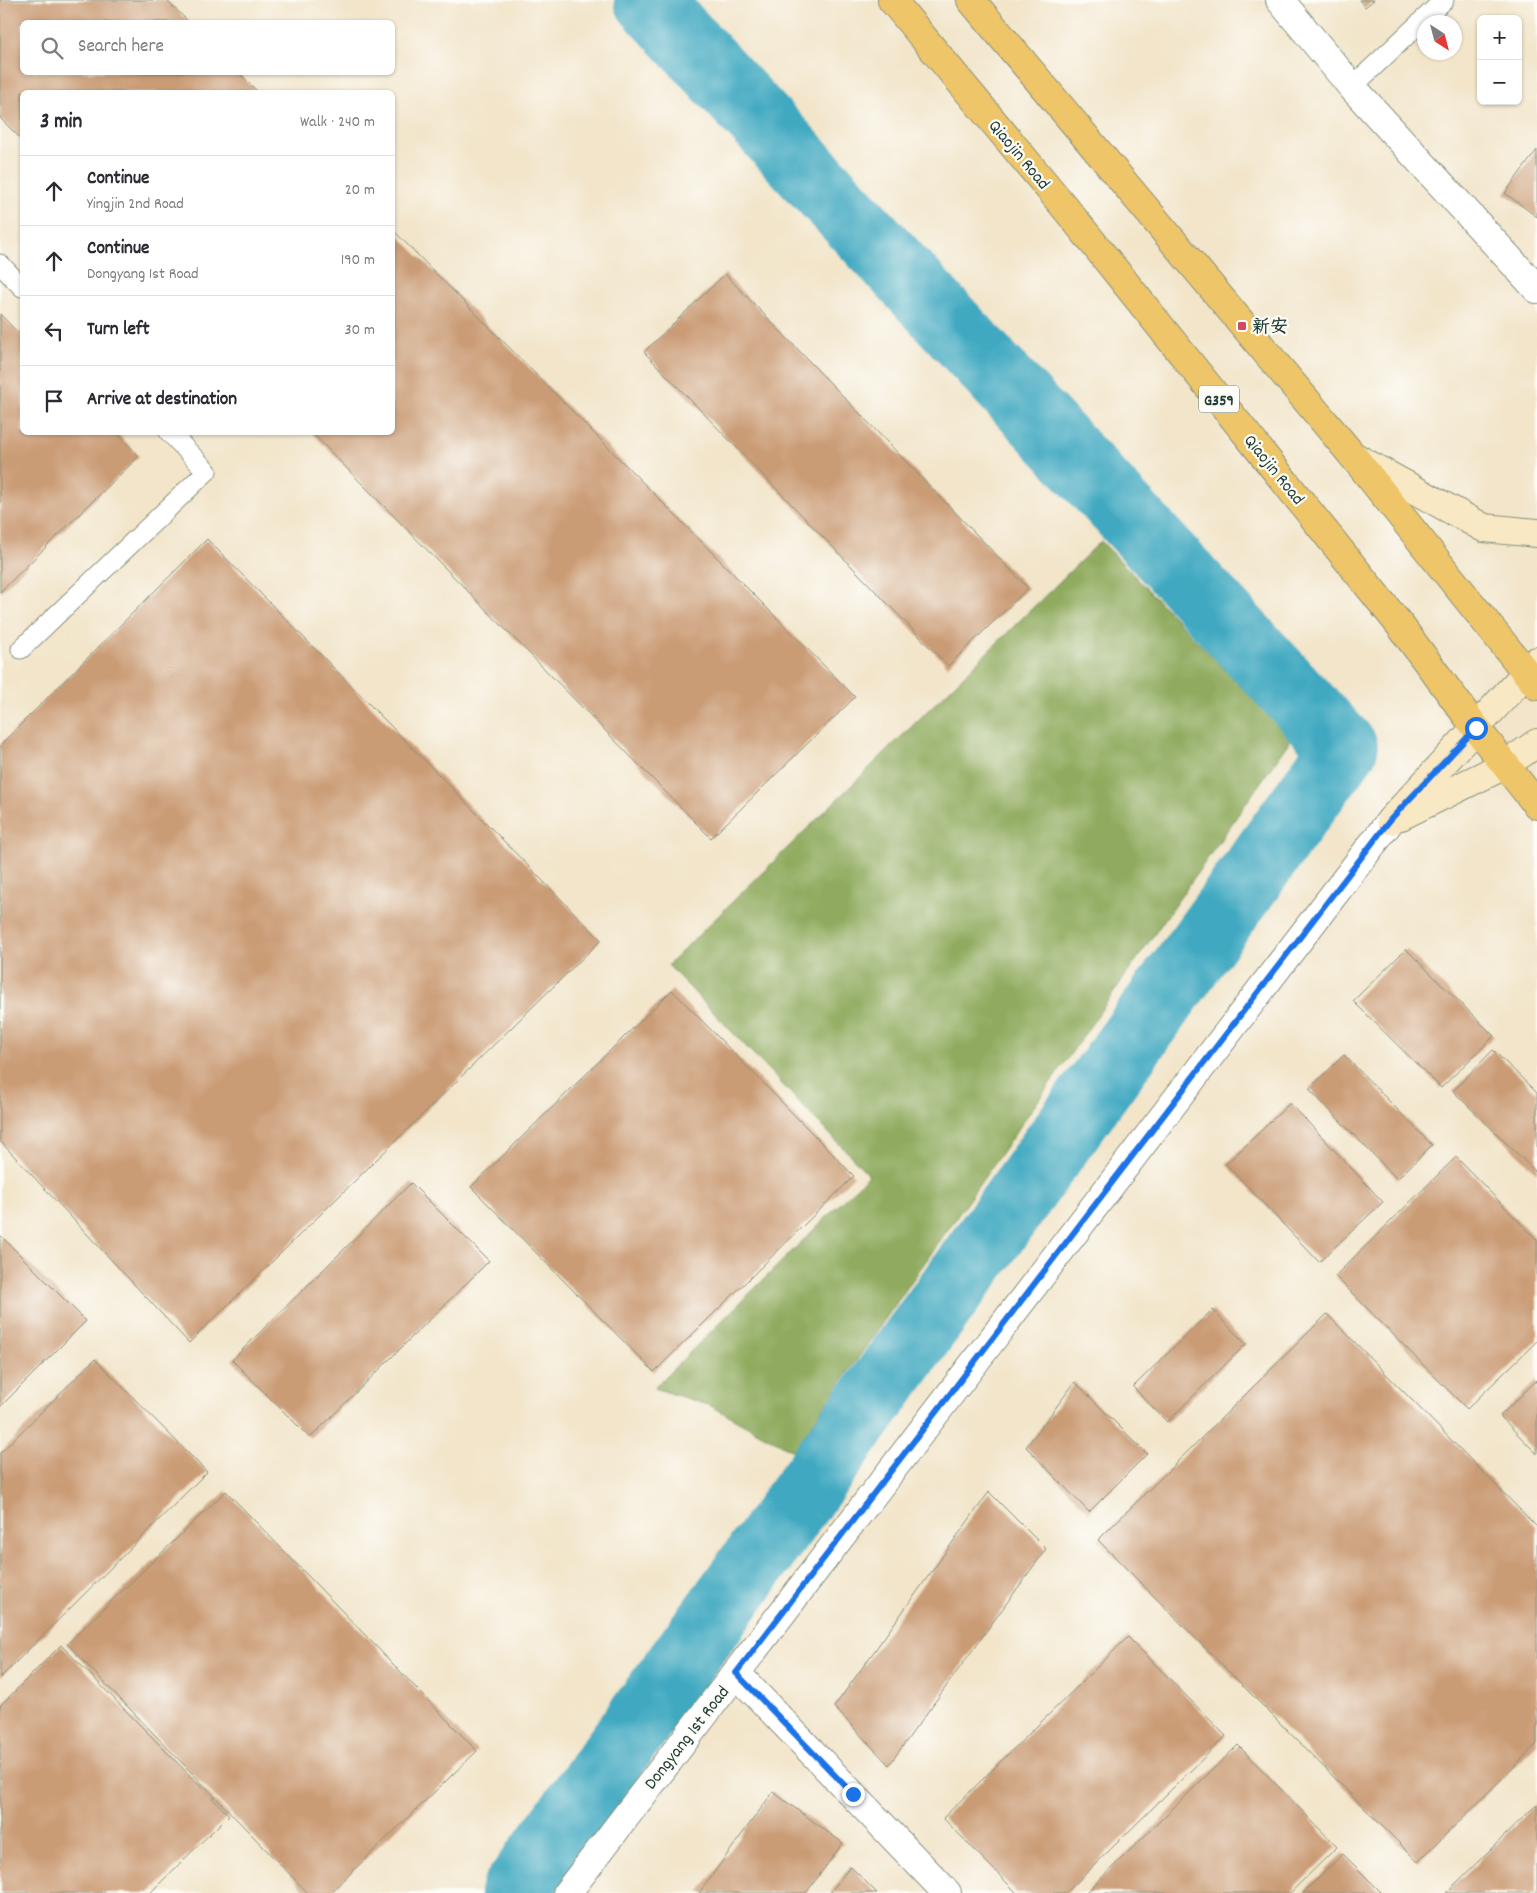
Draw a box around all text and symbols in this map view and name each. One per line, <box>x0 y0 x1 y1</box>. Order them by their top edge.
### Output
north arrow <box>1417 15 1462 60</box>
map controls <box>1477 15 1522 105</box>
button: + <box>1477 15 1522 60</box>
search box <box>20 20 395 75</box>
icon: search <box>38 34 66 62</box>
text: Search here <box>78 34 164 61</box>
button: − <box>1477 60 1522 105</box>
text: 3 min <box>40 108 82 138</box>
text: Walk · 240 m <box>300 111 375 134</box>
street label: Qiaojin Road <box>981 115 1055 196</box>
text: Continue <box>87 166 149 193</box>
icon: ahead <box>40 177 68 205</box>
text: 20 m <box>345 179 375 202</box>
text: Yingjin 2nd Road <box>87 193 184 216</box>
text: Continue <box>87 236 149 263</box>
icon: ahead <box>40 247 68 275</box>
text: 190 m <box>341 249 375 272</box>
text: Dongyang 1st Road <box>87 263 199 286</box>
place label: 新安 <box>1252 316 1288 341</box>
icon: left <box>40 317 68 345</box>
text: Turn left <box>87 317 150 344</box>
text: 30 m <box>345 319 375 342</box>
marker: 新安 <box>1236 320 1248 332</box>
road number: G359 <box>1199 386 1239 412</box>
icon: arrive <box>40 387 68 415</box>
text: Arrive at destination <box>87 387 237 414</box>
street label: Qiaojin Road <box>1237 430 1309 511</box>
route start <box>1465 717 1488 740</box>
street label: Dongyang 1st Road <box>639 1681 736 1796</box>
route end <box>842 1783 865 1806</box>

